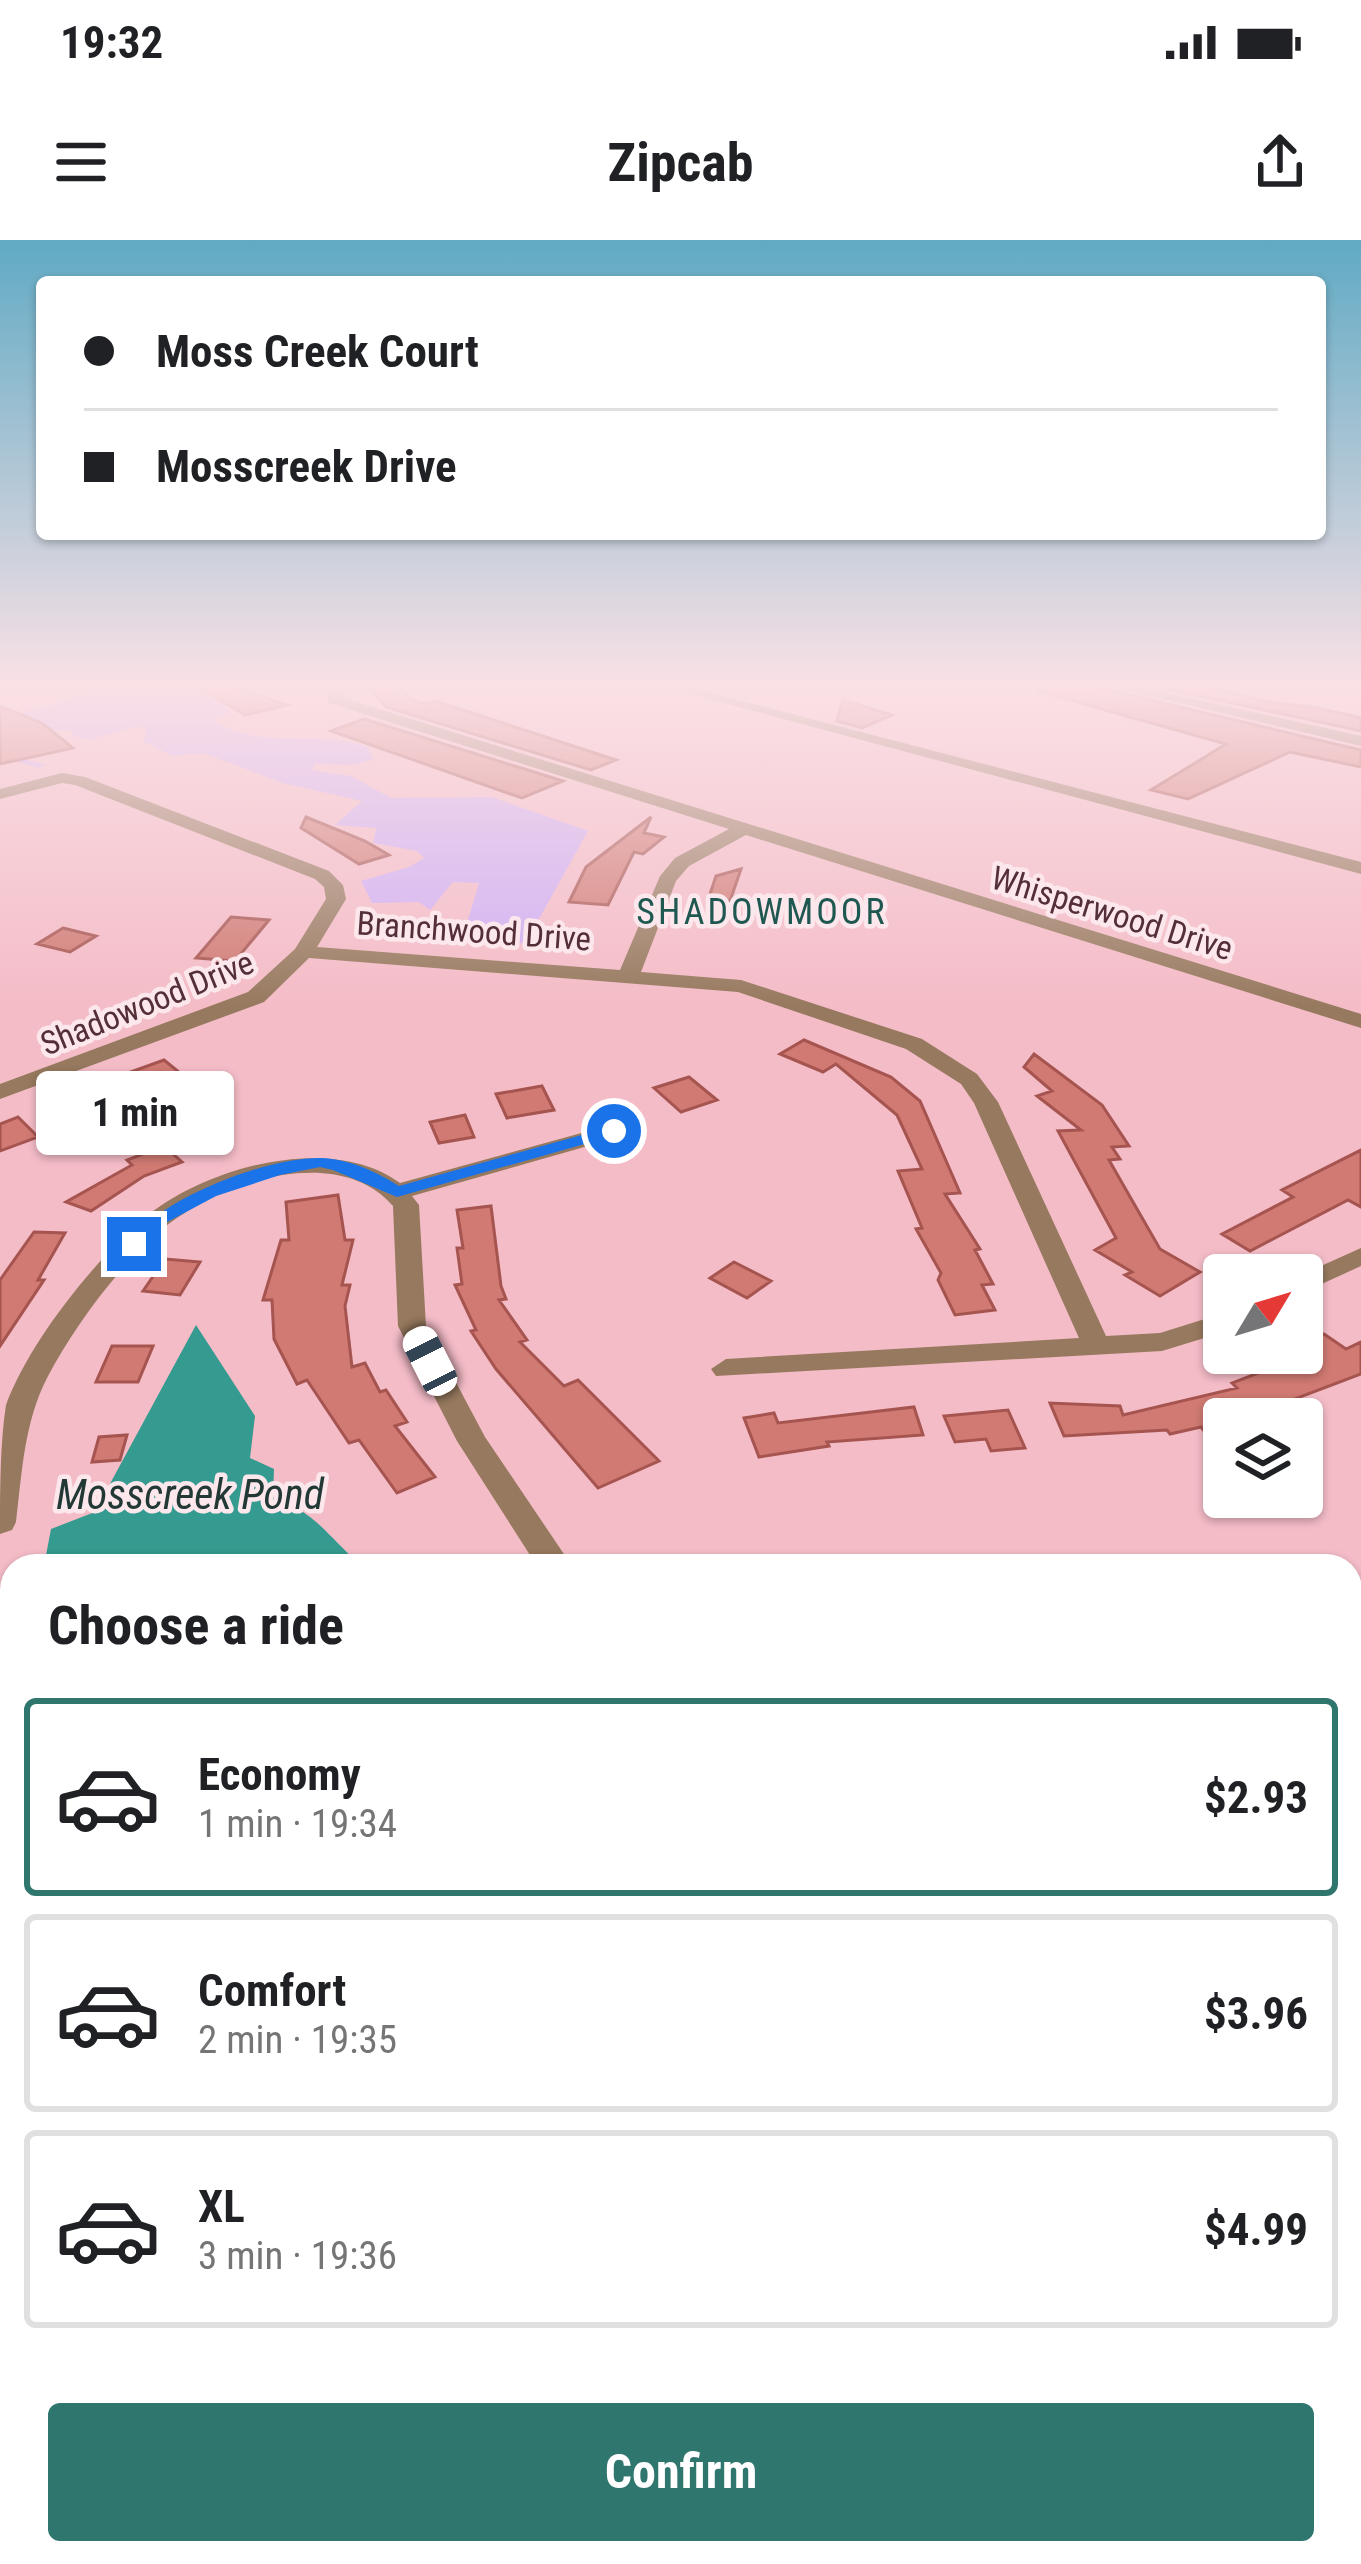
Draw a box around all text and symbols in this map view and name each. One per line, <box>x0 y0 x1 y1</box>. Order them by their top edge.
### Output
text: 19:32 <box>60 16 163 69</box>
icon: menu <box>48 129 114 195</box>
icon: share <box>1247 129 1313 195</box>
text: Zipcab <box>608 131 754 194</box>
text: Moss Creek Court <box>156 325 479 378</box>
text: Mosscreek Drive <box>156 440 457 493</box>
street label: Whisperwood Drive <box>987 858 1237 968</box>
district label: SHADOWMOOR <box>636 891 888 933</box>
street label: Branchwood Drive <box>356 903 592 959</box>
street label: Shadowood Drive <box>35 943 259 1063</box>
callout: 1 min <box>35 1070 233 1154</box>
text: 1 min <box>92 1090 178 1136</box>
route start <box>587 1104 641 1158</box>
route end <box>107 1217 161 1271</box>
north arrow <box>1203 1254 1323 1374</box>
map controls <box>1203 1254 1323 1518</box>
car <box>398 1321 462 1401</box>
button: layers <box>1203 1398 1323 1518</box>
water label: Mosscreek Pond <box>56 1470 325 1519</box>
text: Choose a ride <box>48 1594 344 1657</box>
icon: car <box>54 1743 162 1851</box>
text: Economy <box>198 1748 361 1801</box>
text: $2.93 <box>1204 1771 1308 1824</box>
text: 1 min · 19:34 <box>198 1801 397 1847</box>
icon: car <box>54 1959 162 2067</box>
text: Comfort <box>198 1964 346 2017</box>
text: $3.96 <box>1204 1987 1308 2040</box>
text: 2 min · 19:35 <box>198 2017 397 2063</box>
icon: car <box>54 2175 162 2283</box>
text: XL <box>198 2180 245 2233</box>
text: $4.99 <box>1204 2203 1308 2256</box>
text: 3 min · 19:36 <box>198 2233 397 2279</box>
button: Confirm <box>48 2403 1314 2541</box>

